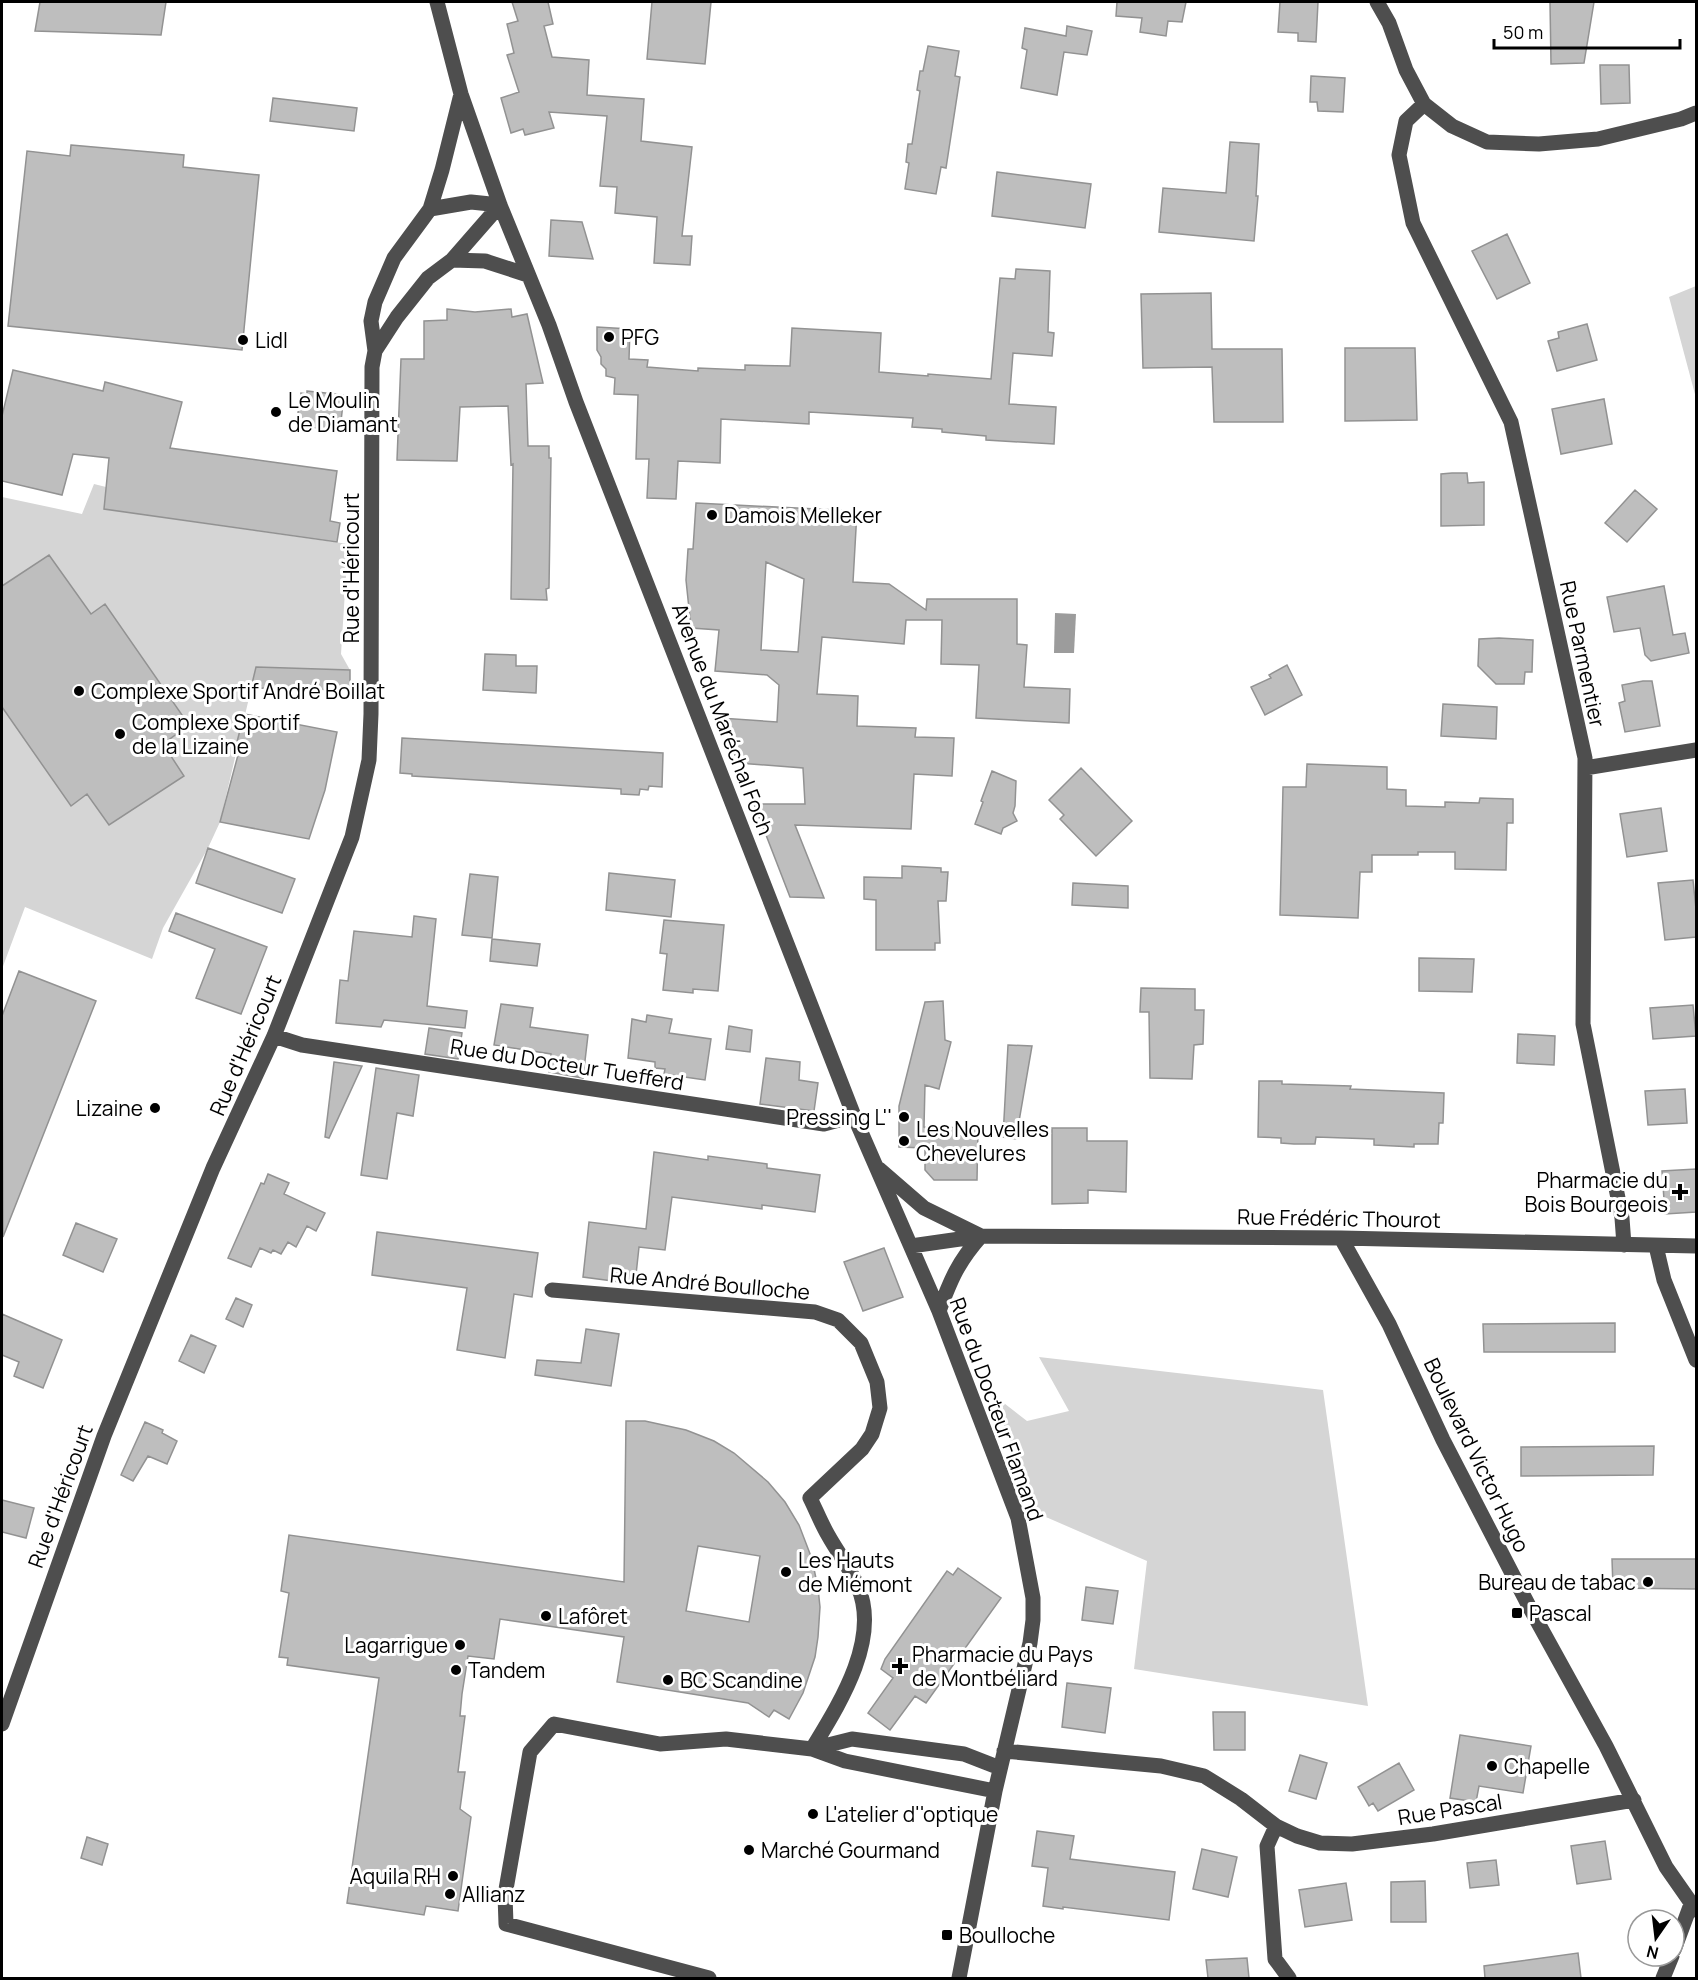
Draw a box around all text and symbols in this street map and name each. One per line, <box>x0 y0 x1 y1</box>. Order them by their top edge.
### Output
scale bar <box>1494 12 1680 50</box>
text: 50 m <box>1503 20 1543 44</box>
place label: PFG <box>621 323 659 351</box>
place label: Lidl <box>255 326 288 354</box>
marker: PFG <box>602 330 616 344</box>
marker: Lidl <box>236 333 250 347</box>
place label: Le Moulin de Diamant <box>288 386 398 438</box>
marker: Le Moulin de Diamant <box>269 405 283 419</box>
street label: Rue d'Héricourt <box>337 493 365 643</box>
place label: Damois Melleker <box>724 501 883 529</box>
marker: Damois Melleker <box>705 508 719 522</box>
street label: Rue Parmentier <box>1554 578 1612 730</box>
street label: Avenue du Maréchal Foch <box>666 599 780 839</box>
place label: Complexe Sportif André Boillat <box>91 677 385 705</box>
marker: Complexe Sportif André Boillat <box>72 684 86 698</box>
place label: Complexe Sportif de la Lizaine <box>132 708 300 760</box>
marker: Complexe Sportif de la Lizaine <box>113 727 127 741</box>
street label: Rue d'Héricourt <box>203 970 287 1120</box>
street label: Rue du Docteur Tuefferd <box>448 1032 686 1096</box>
place label: Lizaine <box>76 1094 143 1122</box>
marker: Lizaine <box>148 1101 162 1115</box>
place label: Pressing L'' <box>786 1103 892 1131</box>
marker: Pressing L'' <box>897 1110 911 1124</box>
place label: Les Nouvelles Chevelures <box>916 1115 1049 1167</box>
marker: Les Nouvelles Chevelures <box>897 1134 911 1148</box>
place label: Pharmacie du Bois Bourgeois <box>1525 1166 1668 1218</box>
marker: Pharmacie du Bois Bourgeois <box>1673 1185 1687 1199</box>
street label: Rue Frédéric Thourot <box>1237 1202 1441 1234</box>
street label: Rue André Boulloche <box>609 1260 811 1306</box>
street label: Rue du Docteur Flamand <box>944 1294 1050 1524</box>
street label: Boulevard Victor Hugo <box>1418 1353 1536 1557</box>
street label: Rue d'Héricourt <box>21 1421 99 1571</box>
place label: Les Hauts de Miémont <box>798 1546 912 1598</box>
marker: Les Hauts de Miémont <box>779 1565 793 1579</box>
place label: Bureau de tabac <box>1478 1568 1636 1596</box>
marker: Bureau de tabac <box>1641 1575 1655 1589</box>
place label: Pascal <box>1529 1599 1592 1627</box>
place label: Lafôret <box>558 1602 628 1630</box>
marker: Pascal <box>1510 1606 1524 1620</box>
marker: Lafôret <box>539 1609 553 1623</box>
place label: Lagarrigue <box>344 1631 448 1659</box>
marker: Lagarrigue <box>453 1638 467 1652</box>
place label: Pharmacie du Pays de Montbéliard <box>912 1640 1093 1692</box>
place label: Tandem <box>468 1656 545 1684</box>
marker: Pharmacie du Pays de Montbéliard <box>893 1659 907 1673</box>
marker: Tandem <box>449 1663 463 1677</box>
place label: BC Scandine <box>680 1666 803 1694</box>
marker: BC Scandine <box>661 1673 675 1687</box>
place label: Chapelle <box>1504 1752 1590 1780</box>
marker: Chapelle <box>1485 1759 1499 1773</box>
street label: Rue Pascal <box>1396 1787 1504 1831</box>
place label: L'atelier d''optique <box>825 1800 998 1828</box>
marker: L'atelier d''optique <box>806 1807 820 1821</box>
place label: Marché Gourmand <box>761 1836 940 1864</box>
marker: Marché Gourmand <box>742 1843 756 1857</box>
place label: Aquila RH <box>349 1862 441 1890</box>
marker: Aquila RH <box>446 1869 460 1883</box>
place label: Allianz <box>462 1880 525 1908</box>
marker: Allianz <box>443 1887 457 1901</box>
north arrow <box>1626 1908 1686 1968</box>
place label: Boulloche <box>959 1921 1055 1949</box>
marker: Boulloche <box>940 1928 954 1942</box>
text: N <box>1644 1940 1661 1965</box>

